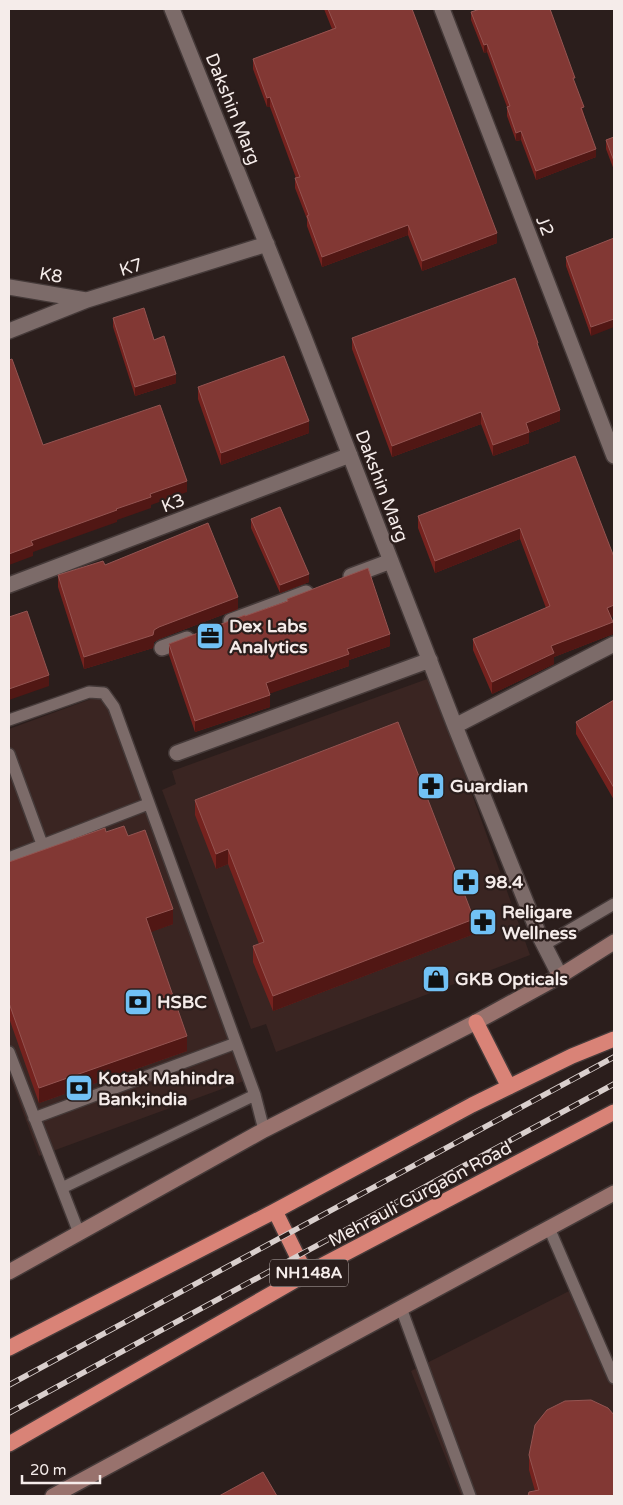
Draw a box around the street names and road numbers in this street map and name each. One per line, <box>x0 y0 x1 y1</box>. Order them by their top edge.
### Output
street label: Dakshin Marg <box>201 50 265 168</box>
street label: J2 <box>531 213 559 239</box>
street label: K7 <box>117 253 145 281</box>
street label: K8 <box>38 262 64 288</box>
street label: Dakshin Marg <box>351 427 413 545</box>
street label: K3 <box>158 489 188 517</box>
street label: Mehrauli Gurgaon Road <box>325 1136 515 1252</box>
road number: NH148A <box>270 1260 348 1286</box>

